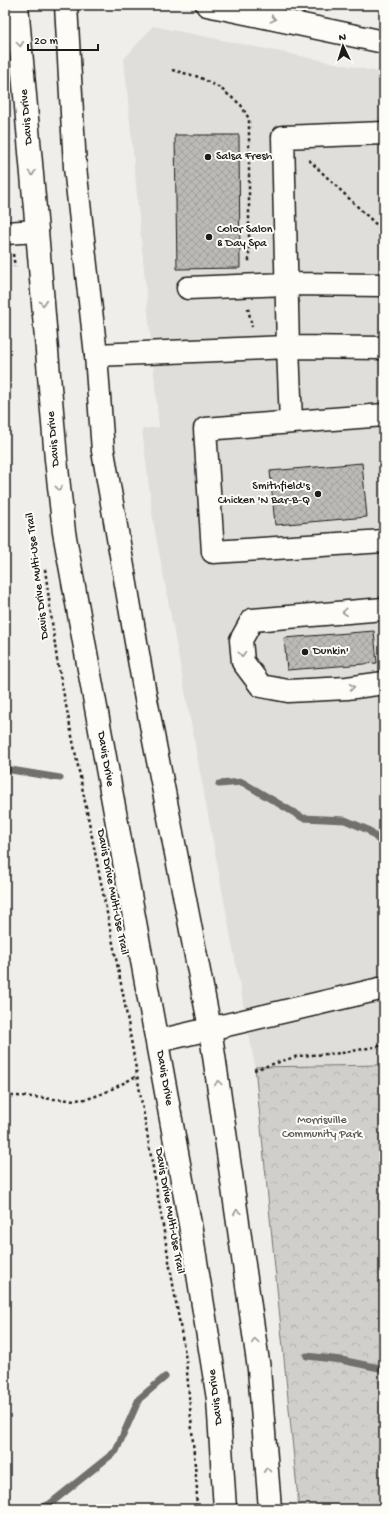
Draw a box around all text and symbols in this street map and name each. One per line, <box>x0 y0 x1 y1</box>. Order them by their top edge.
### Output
one-way arrow <box>270 14 276 22</box>
scale bar <box>28 26 98 52</box>
north arrow <box>323 26 363 66</box>
text: N <box>338 32 346 44</box>
text: 20 m <box>34 35 59 49</box>
one-way arrow <box>16 41 25 47</box>
street label: Davis Drive <box>18 88 36 146</box>
place label: Salsa Fresh <box>216 150 273 164</box>
marker: Salsa Fresh <box>203 152 213 162</box>
one-way arrow <box>27 170 36 176</box>
place label: Color Salon & Day Spa <box>217 223 273 251</box>
marker: Color Salon & Day Spa <box>204 232 214 242</box>
one-way arrow <box>38 300 47 306</box>
street label: Davis Drive <box>45 410 63 468</box>
place label: Smithfield's Chicken 'N Bar-B-Q <box>218 480 311 508</box>
one-way arrow <box>54 485 63 491</box>
marker: Smithfield's Chicken 'N Bar-B-Q <box>313 489 323 499</box>
street label: Davis Drive Multi-Use Trail <box>23 511 53 641</box>
one-way arrow <box>342 607 348 616</box>
place label: Dunkin' <box>312 645 349 659</box>
marker: Dunkin' <box>300 647 310 657</box>
one-way arrow <box>238 651 247 657</box>
one-way arrow <box>349 683 355 692</box>
street label: Davis Drive <box>93 729 117 788</box>
street label: Davis Drive Multi-Use Trail <box>93 827 131 956</box>
street label: Davis Drive <box>152 1048 176 1107</box>
one-way arrow <box>214 1080 223 1086</box>
park label: Morrisville Community Park <box>282 1114 364 1142</box>
street label: Davis Drive Multi-Use Trail <box>151 1146 187 1275</box>
one-way arrow <box>233 1209 242 1215</box>
one-way arrow <box>251 1338 260 1344</box>
street label: Davis Drive <box>206 1368 226 1427</box>
one-way arrow <box>263 1467 272 1473</box>

